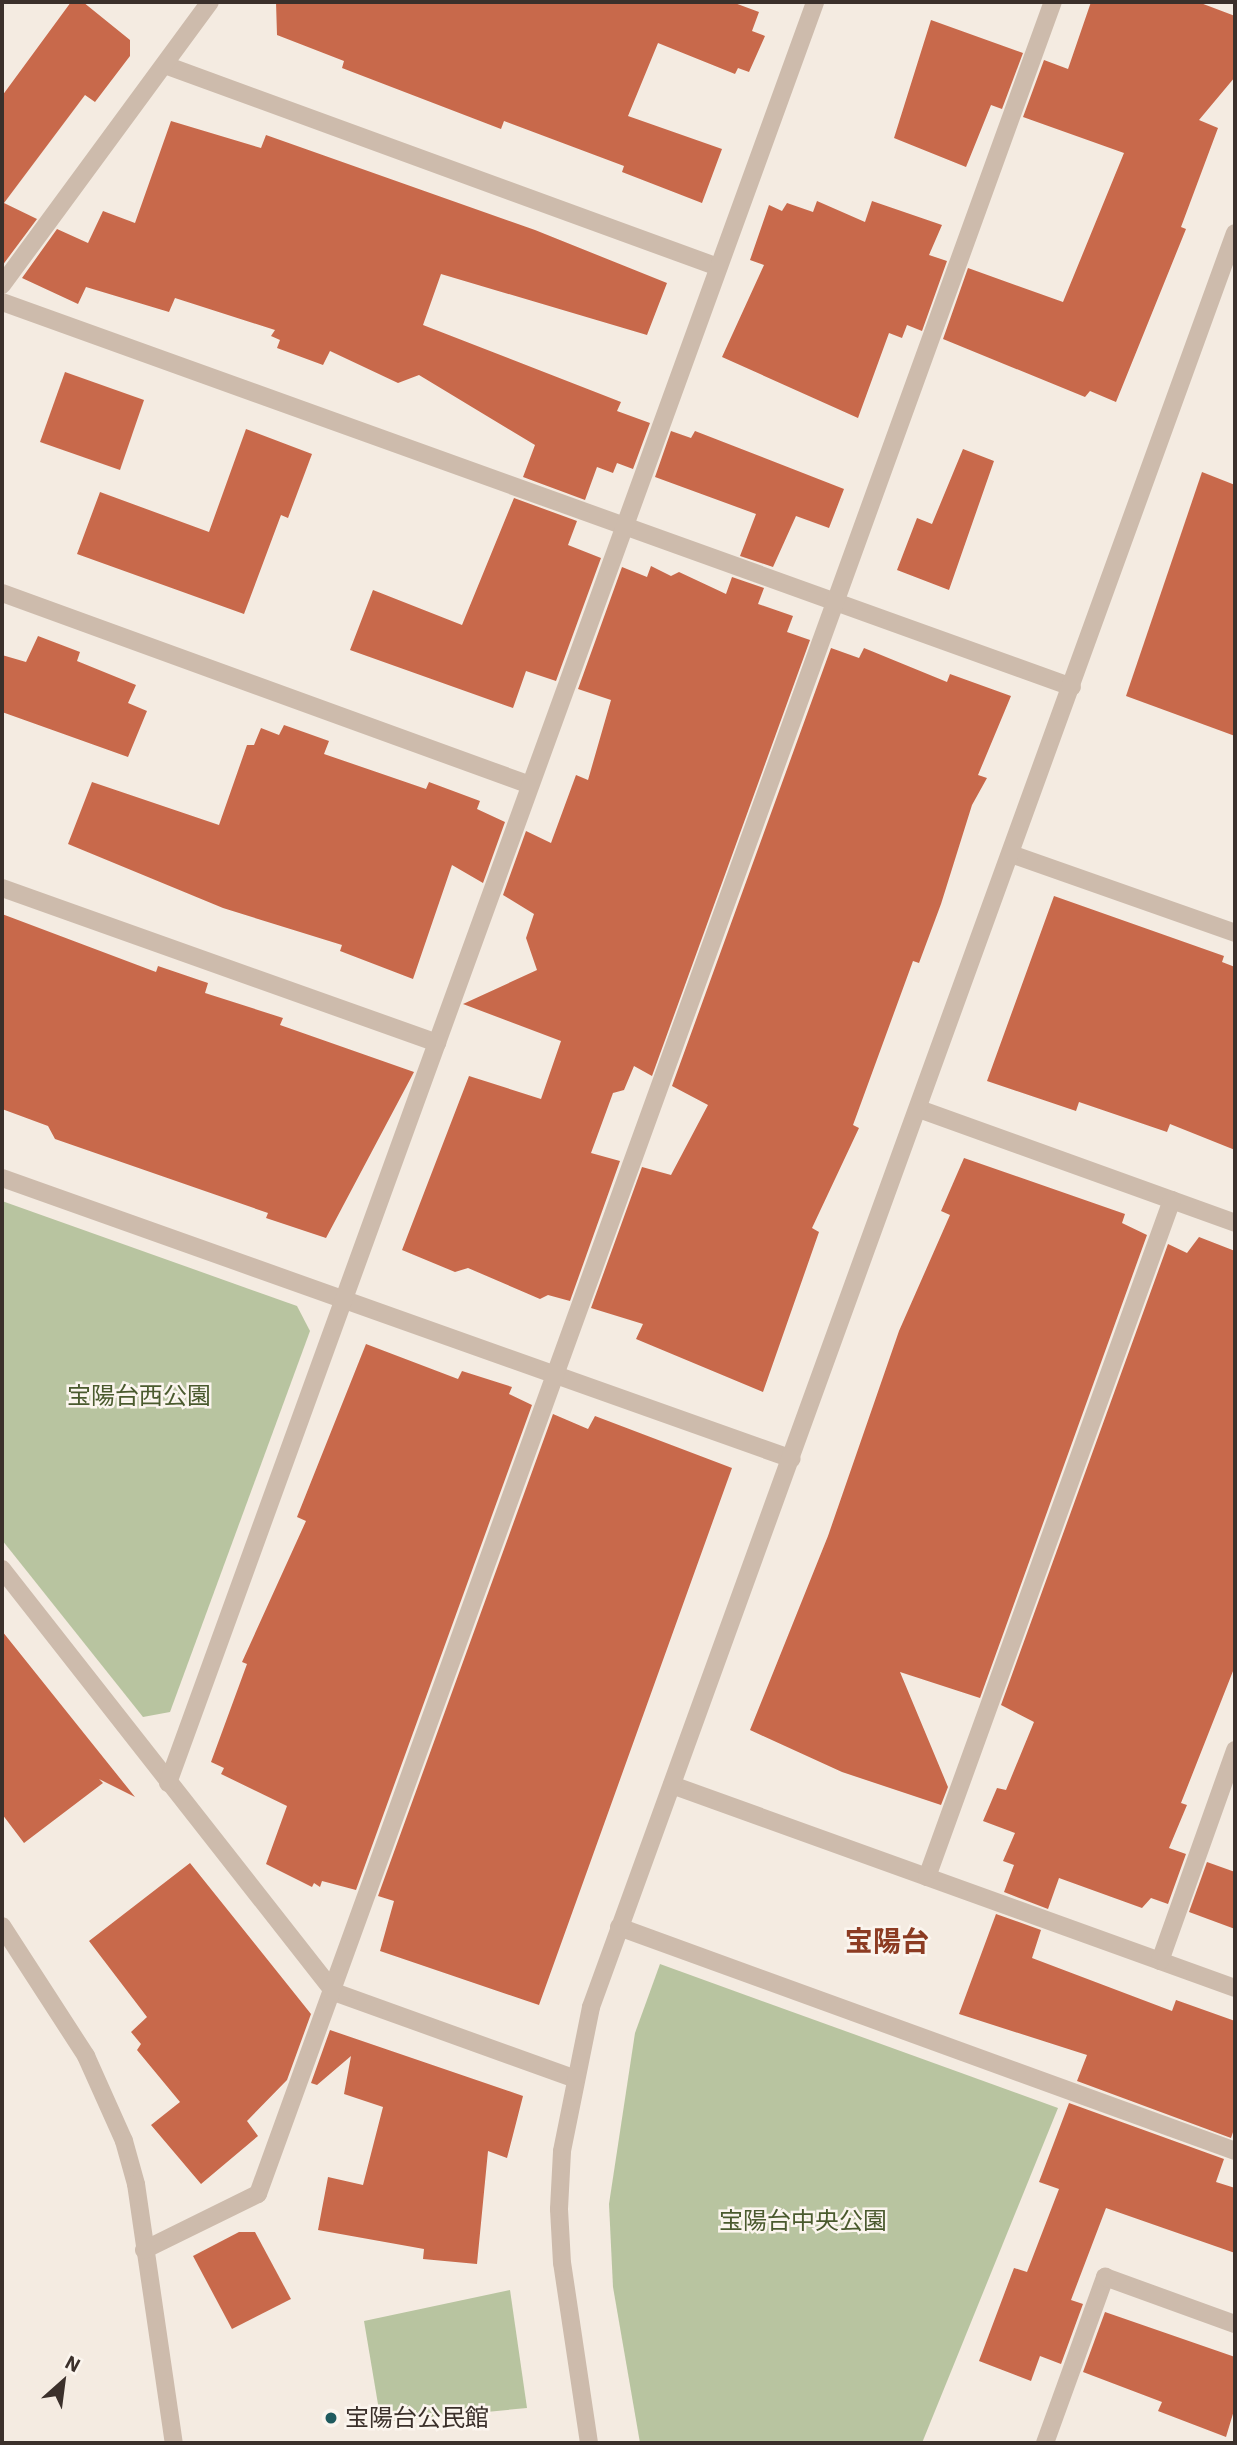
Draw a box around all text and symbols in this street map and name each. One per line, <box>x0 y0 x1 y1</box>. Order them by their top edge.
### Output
park label: 宝陽台西公園 <box>67 1382 211 1410</box>
district label: 宝陽台 <box>845 1924 929 1958</box>
park label: 宝陽台中央公園 <box>719 2207 887 2235</box>
north arrow <box>28 2347 98 2417</box>
text: N <box>61 2350 85 2377</box>
place label: 宝陽台公民館 <box>345 2404 489 2432</box>
marker: 宝陽台公民館 <box>323 2410 339 2426</box>

